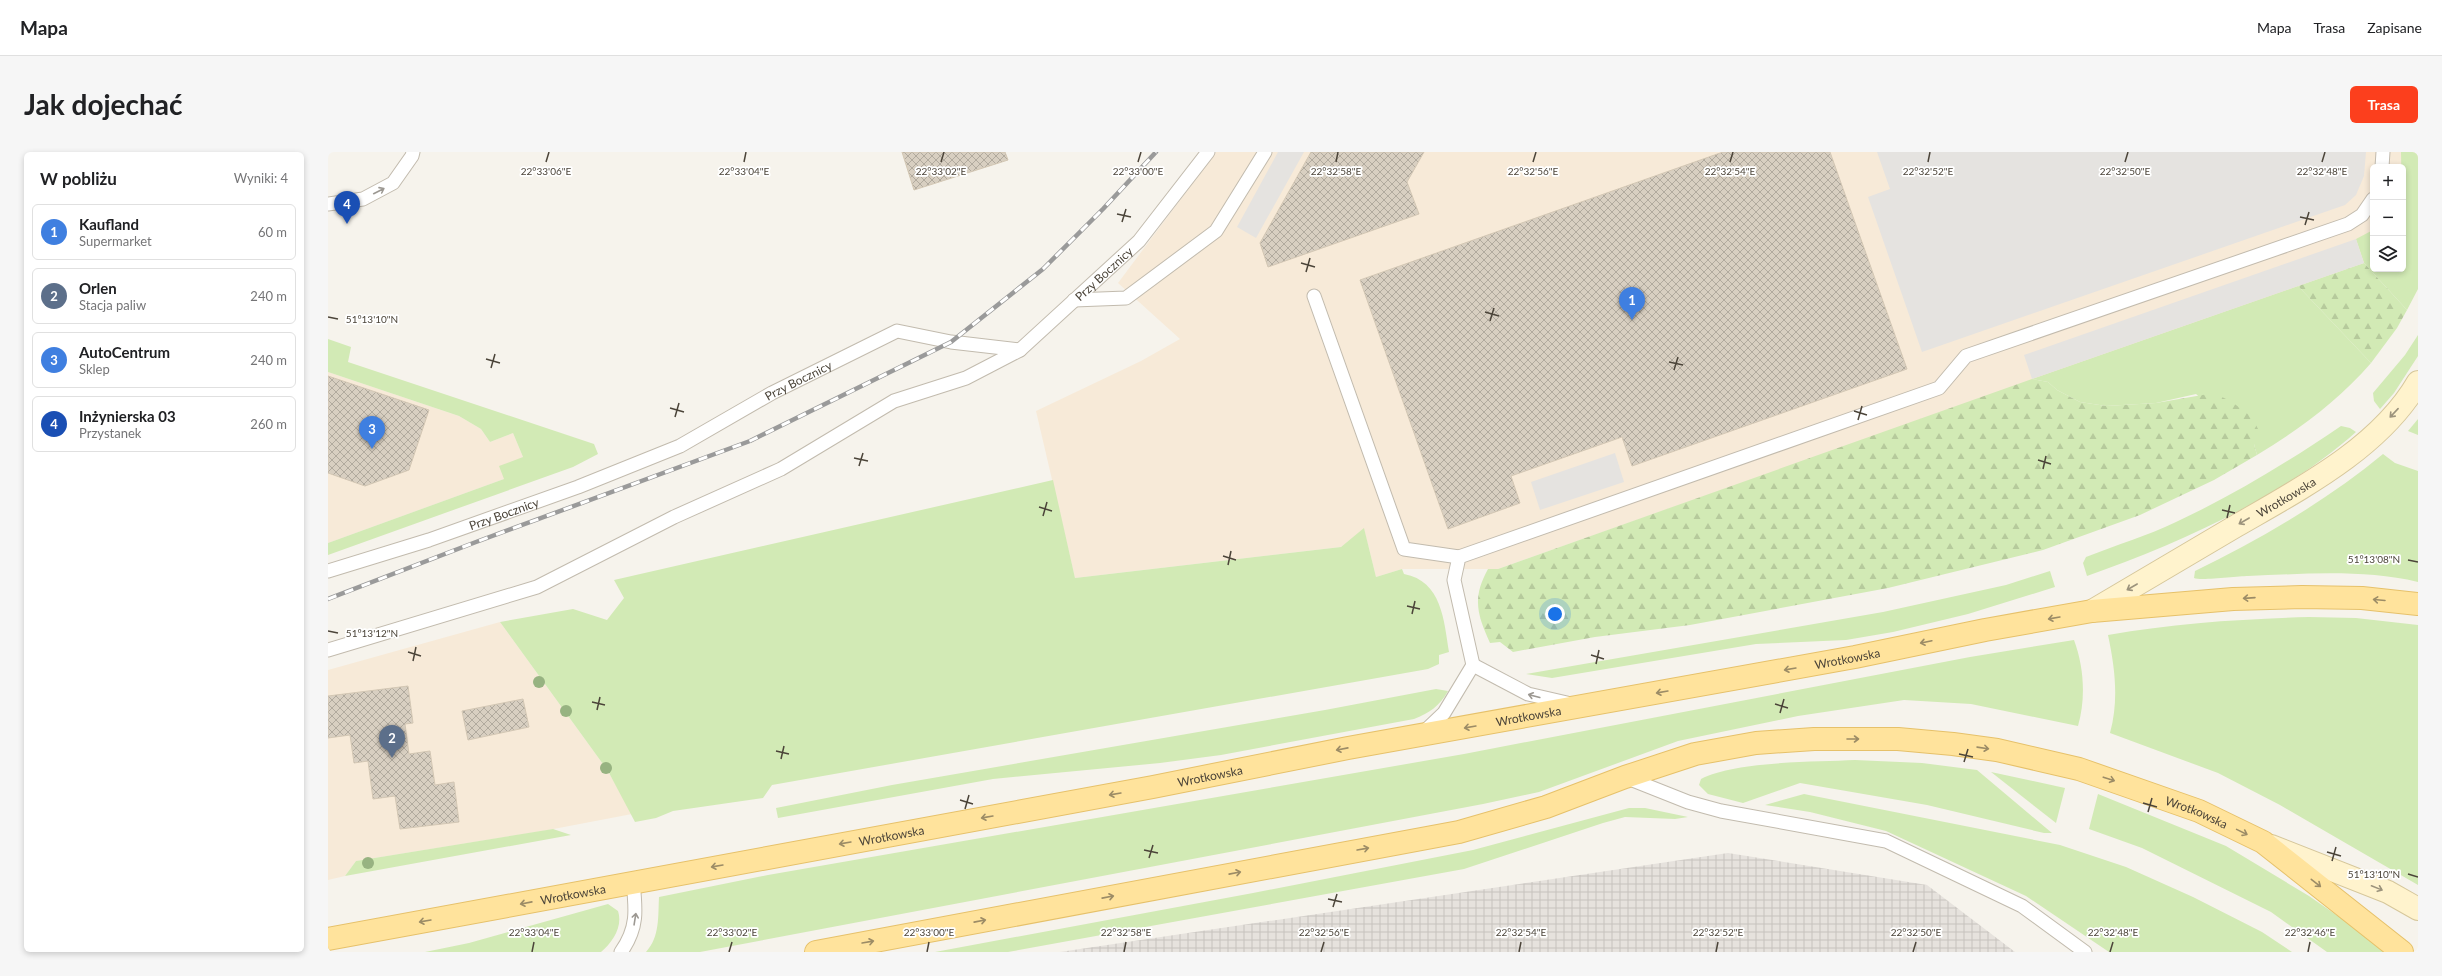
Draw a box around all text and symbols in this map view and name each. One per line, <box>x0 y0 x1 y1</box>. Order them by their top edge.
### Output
text: Mapa <box>20 16 68 39</box>
text: Mapa <box>2257 19 2292 36</box>
text: Trasa <box>2314 19 2345 36</box>
text: Zapisane <box>2367 19 2422 36</box>
button: Trasa <box>2350 86 2418 123</box>
text: Jak dojechać <box>24 87 183 121</box>
map controls <box>2370 164 2406 272</box>
button: + <box>2370 164 2406 200</box>
text: 22°33'06"E <box>521 165 571 177</box>
text: 22°33'04"E <box>719 165 769 177</box>
text: 22°33'02"E <box>916 165 966 177</box>
text: 22°33'00"E <box>1113 165 1163 177</box>
text: 22°32'58"E <box>1311 165 1361 177</box>
text: 22°32'56"E <box>1508 165 1558 177</box>
text: 22°32'54"E <box>1705 165 1755 177</box>
text: 22°32'52"E <box>1903 165 1953 177</box>
text: 22°32'50"E <box>2100 165 2150 177</box>
text: 22°32'48"E <box>2297 165 2347 177</box>
text: W pobliżu <box>40 168 117 189</box>
text: Wyniki: 4 <box>234 170 288 186</box>
one-way arrow <box>372 187 384 194</box>
pin: 4 <box>334 191 360 224</box>
button: − <box>2370 200 2406 236</box>
text: Kaufland <box>79 215 139 233</box>
text: 1 <box>50 224 58 240</box>
text: 60 m <box>258 224 287 240</box>
text: Supermarket <box>79 233 152 249</box>
button: layers <box>2370 236 2406 272</box>
street label: Przy Bocznicy <box>1072 243 1136 304</box>
text: Orlen <box>79 279 117 297</box>
pin: 1 <box>1619 287 1645 320</box>
text: 2 <box>50 288 58 304</box>
text: 240 m <box>250 288 287 304</box>
text: Stacja paliw <box>79 297 146 313</box>
text: 51°13'10"N <box>346 313 398 325</box>
text: AutoCentrum <box>79 343 170 361</box>
text: 3 <box>50 352 58 368</box>
text: 240 m <box>250 352 287 368</box>
street label: Przy Bocznicy <box>762 357 835 403</box>
text: Sklep <box>79 361 110 377</box>
text: Inżynierska 03 <box>79 407 176 425</box>
one-way arrow <box>2390 407 2399 417</box>
text: 4 <box>50 416 58 432</box>
text: 260 m <box>250 416 287 432</box>
pin: 3 <box>359 416 385 449</box>
text: Przystanek <box>79 425 141 441</box>
street label: Wrotkowska <box>2254 474 2318 520</box>
street label: Przy Bocznicy <box>467 494 541 533</box>
one-way arrow <box>2238 518 2250 526</box>
text: 51°13'08"N <box>2348 553 2400 565</box>
one-way arrow <box>2126 584 2138 592</box>
one-way arrow <box>2243 595 2256 602</box>
one-way arrow <box>2373 596 2386 604</box>
your location <box>1545 604 1565 624</box>
one-way arrow <box>2048 614 2061 622</box>
text: 51°13'12"N <box>346 627 398 639</box>
one-way arrow <box>1920 639 1933 647</box>
street label: Wrotkowska <box>1813 645 1881 672</box>
one-way arrow <box>1783 665 1796 673</box>
one-way arrow <box>1656 688 1669 696</box>
one-way arrow <box>1528 692 1541 699</box>
street label: Wrotkowska <box>1494 702 1562 729</box>
one-way arrow <box>1464 723 1477 731</box>
pin: 2 <box>379 725 405 758</box>
one-way arrow <box>1846 735 1859 743</box>
one-way arrow <box>1976 744 1989 752</box>
one-way arrow <box>1336 746 1349 754</box>
street label: Wrotkowska <box>1176 762 1244 789</box>
one-way arrow <box>2102 776 2115 783</box>
one-way arrow <box>1108 790 1121 798</box>
street label: Wrotkowska <box>2164 792 2230 831</box>
one-way arrow <box>981 813 994 821</box>
street label: Wrotkowska <box>858 822 925 849</box>
one-way arrow <box>2236 829 2248 836</box>
one-way arrow <box>839 839 852 847</box>
one-way arrow <box>1356 845 1369 853</box>
one-way arrow <box>711 862 724 870</box>
text: 51°13'10"N <box>2348 868 2400 880</box>
one-way arrow <box>1229 869 1242 877</box>
one-way arrow <box>2310 879 2321 887</box>
street label: Wrotkowska <box>539 881 607 907</box>
one-way arrow <box>2370 884 2382 892</box>
one-way arrow <box>1101 893 1114 901</box>
one-way arrow <box>520 899 533 907</box>
one-way arrow <box>631 913 639 926</box>
one-way arrow <box>973 917 986 925</box>
one-way arrow <box>419 918 432 926</box>
text: 22°33'04"E <box>509 926 559 938</box>
text: 22°33'02"E <box>707 926 757 938</box>
text: 22°33'00"E <box>904 926 954 938</box>
text: 22°32'58"E <box>1101 926 1151 938</box>
text: 22°32'56"E <box>1299 926 1349 938</box>
text: 22°32'54"E <box>1496 926 1546 938</box>
text: 22°32'52"E <box>1693 926 1743 938</box>
text: 22°32'50"E <box>1891 926 1941 938</box>
text: 22°32'48"E <box>2088 926 2138 938</box>
text: 22°32'46"E <box>2285 926 2335 938</box>
one-way arrow <box>861 938 874 946</box>

